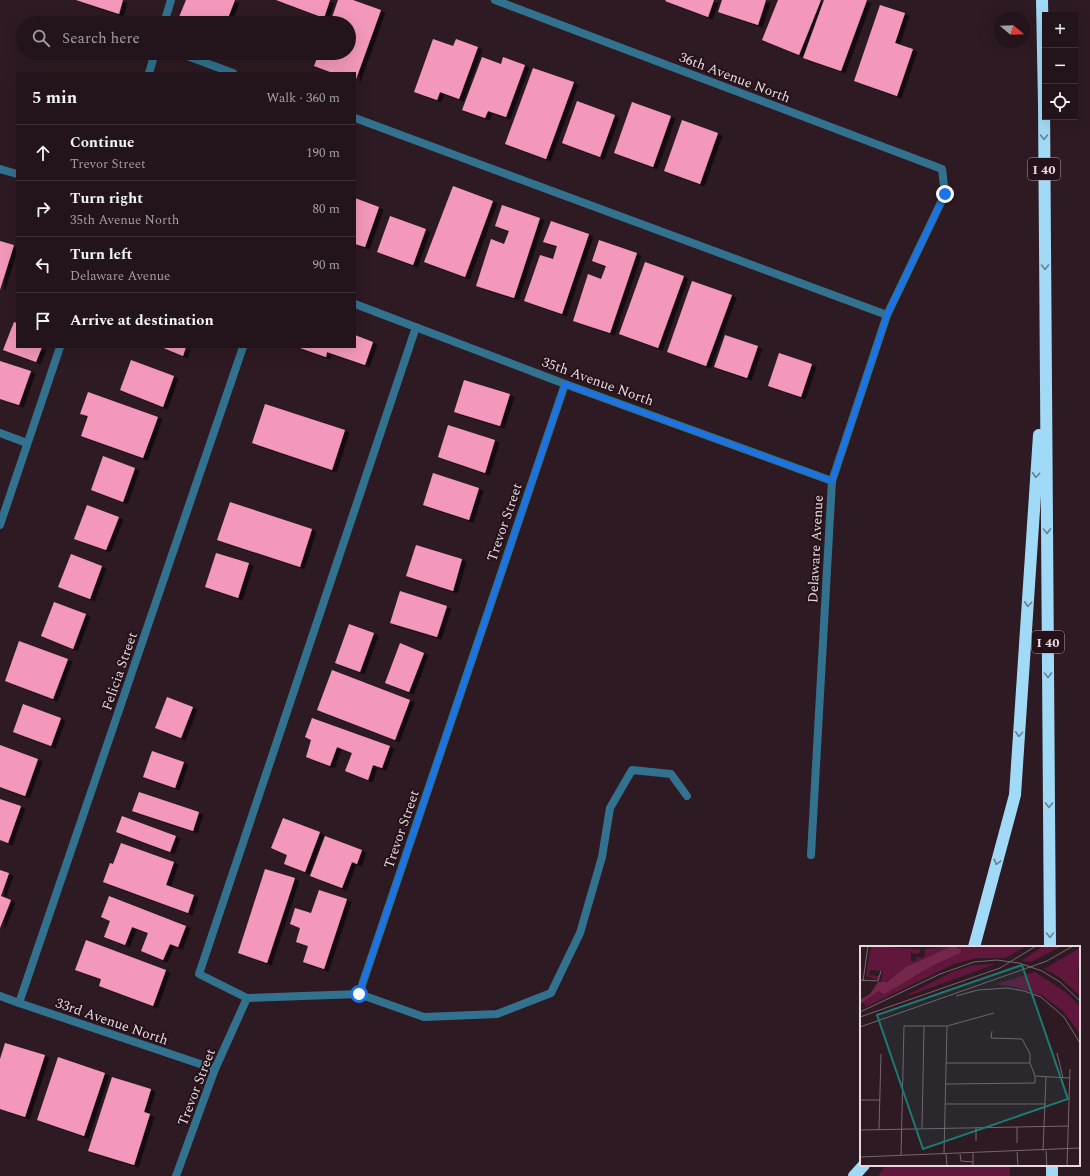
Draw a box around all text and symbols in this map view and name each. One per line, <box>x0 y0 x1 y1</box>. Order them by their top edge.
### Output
north arrow <box>994 12 1030 48</box>
map controls <box>1042 12 1078 120</box>
button: + <box>1042 12 1078 48</box>
search box <box>16 16 356 60</box>
icon: search <box>30 27 52 49</box>
text: Search here <box>62 27 140 50</box>
street label: 36th Avenue North <box>676 47 794 108</box>
button: − <box>1042 48 1078 84</box>
button: locate <box>1042 84 1078 120</box>
text: 5 min <box>32 85 77 111</box>
text: Walk · 360 m <box>266 88 340 108</box>
text: Continue <box>70 131 135 154</box>
one-way arrow <box>1040 134 1048 140</box>
icon: ahead <box>32 142 54 164</box>
text: 190 m <box>306 143 340 163</box>
text: Trevor Street <box>70 154 146 174</box>
road number: I 40 <box>1028 158 1060 180</box>
route end <box>936 185 954 203</box>
text: Turn right <box>70 187 143 210</box>
icon: right <box>32 198 54 220</box>
text: 80 m <box>313 199 340 219</box>
text: 35th Avenue North <box>70 210 179 230</box>
text: Turn left <box>70 243 132 266</box>
icon: left <box>32 254 54 276</box>
text: 90 m <box>313 255 340 275</box>
one-way arrow <box>1041 264 1049 270</box>
text: Delaware Avenue <box>70 266 170 286</box>
text: Arrive at destination <box>70 309 214 332</box>
icon: arrive <box>32 310 54 332</box>
street label: 35th Avenue North <box>539 351 657 411</box>
one-way arrow <box>1032 472 1041 478</box>
street label: Trevor Street <box>481 480 528 564</box>
street label: Delaware Avenue <box>802 494 829 604</box>
one-way arrow <box>1043 528 1051 534</box>
one-way arrow <box>1023 601 1032 607</box>
street label: Felicia Street <box>96 629 143 713</box>
road number: I 40 <box>1032 631 1064 653</box>
one-way arrow <box>1044 672 1052 678</box>
one-way arrow <box>1015 731 1023 737</box>
street label: Trevor Street <box>378 787 425 871</box>
one-way arrow <box>1045 802 1053 808</box>
one-way arrow <box>993 858 1002 865</box>
one-way arrow <box>1046 932 1054 938</box>
inset map <box>860 946 1080 1166</box>
route start <box>350 985 368 1003</box>
street label: 33rd Avenue North <box>53 992 171 1051</box>
street label: Trevor Street <box>172 1045 221 1129</box>

